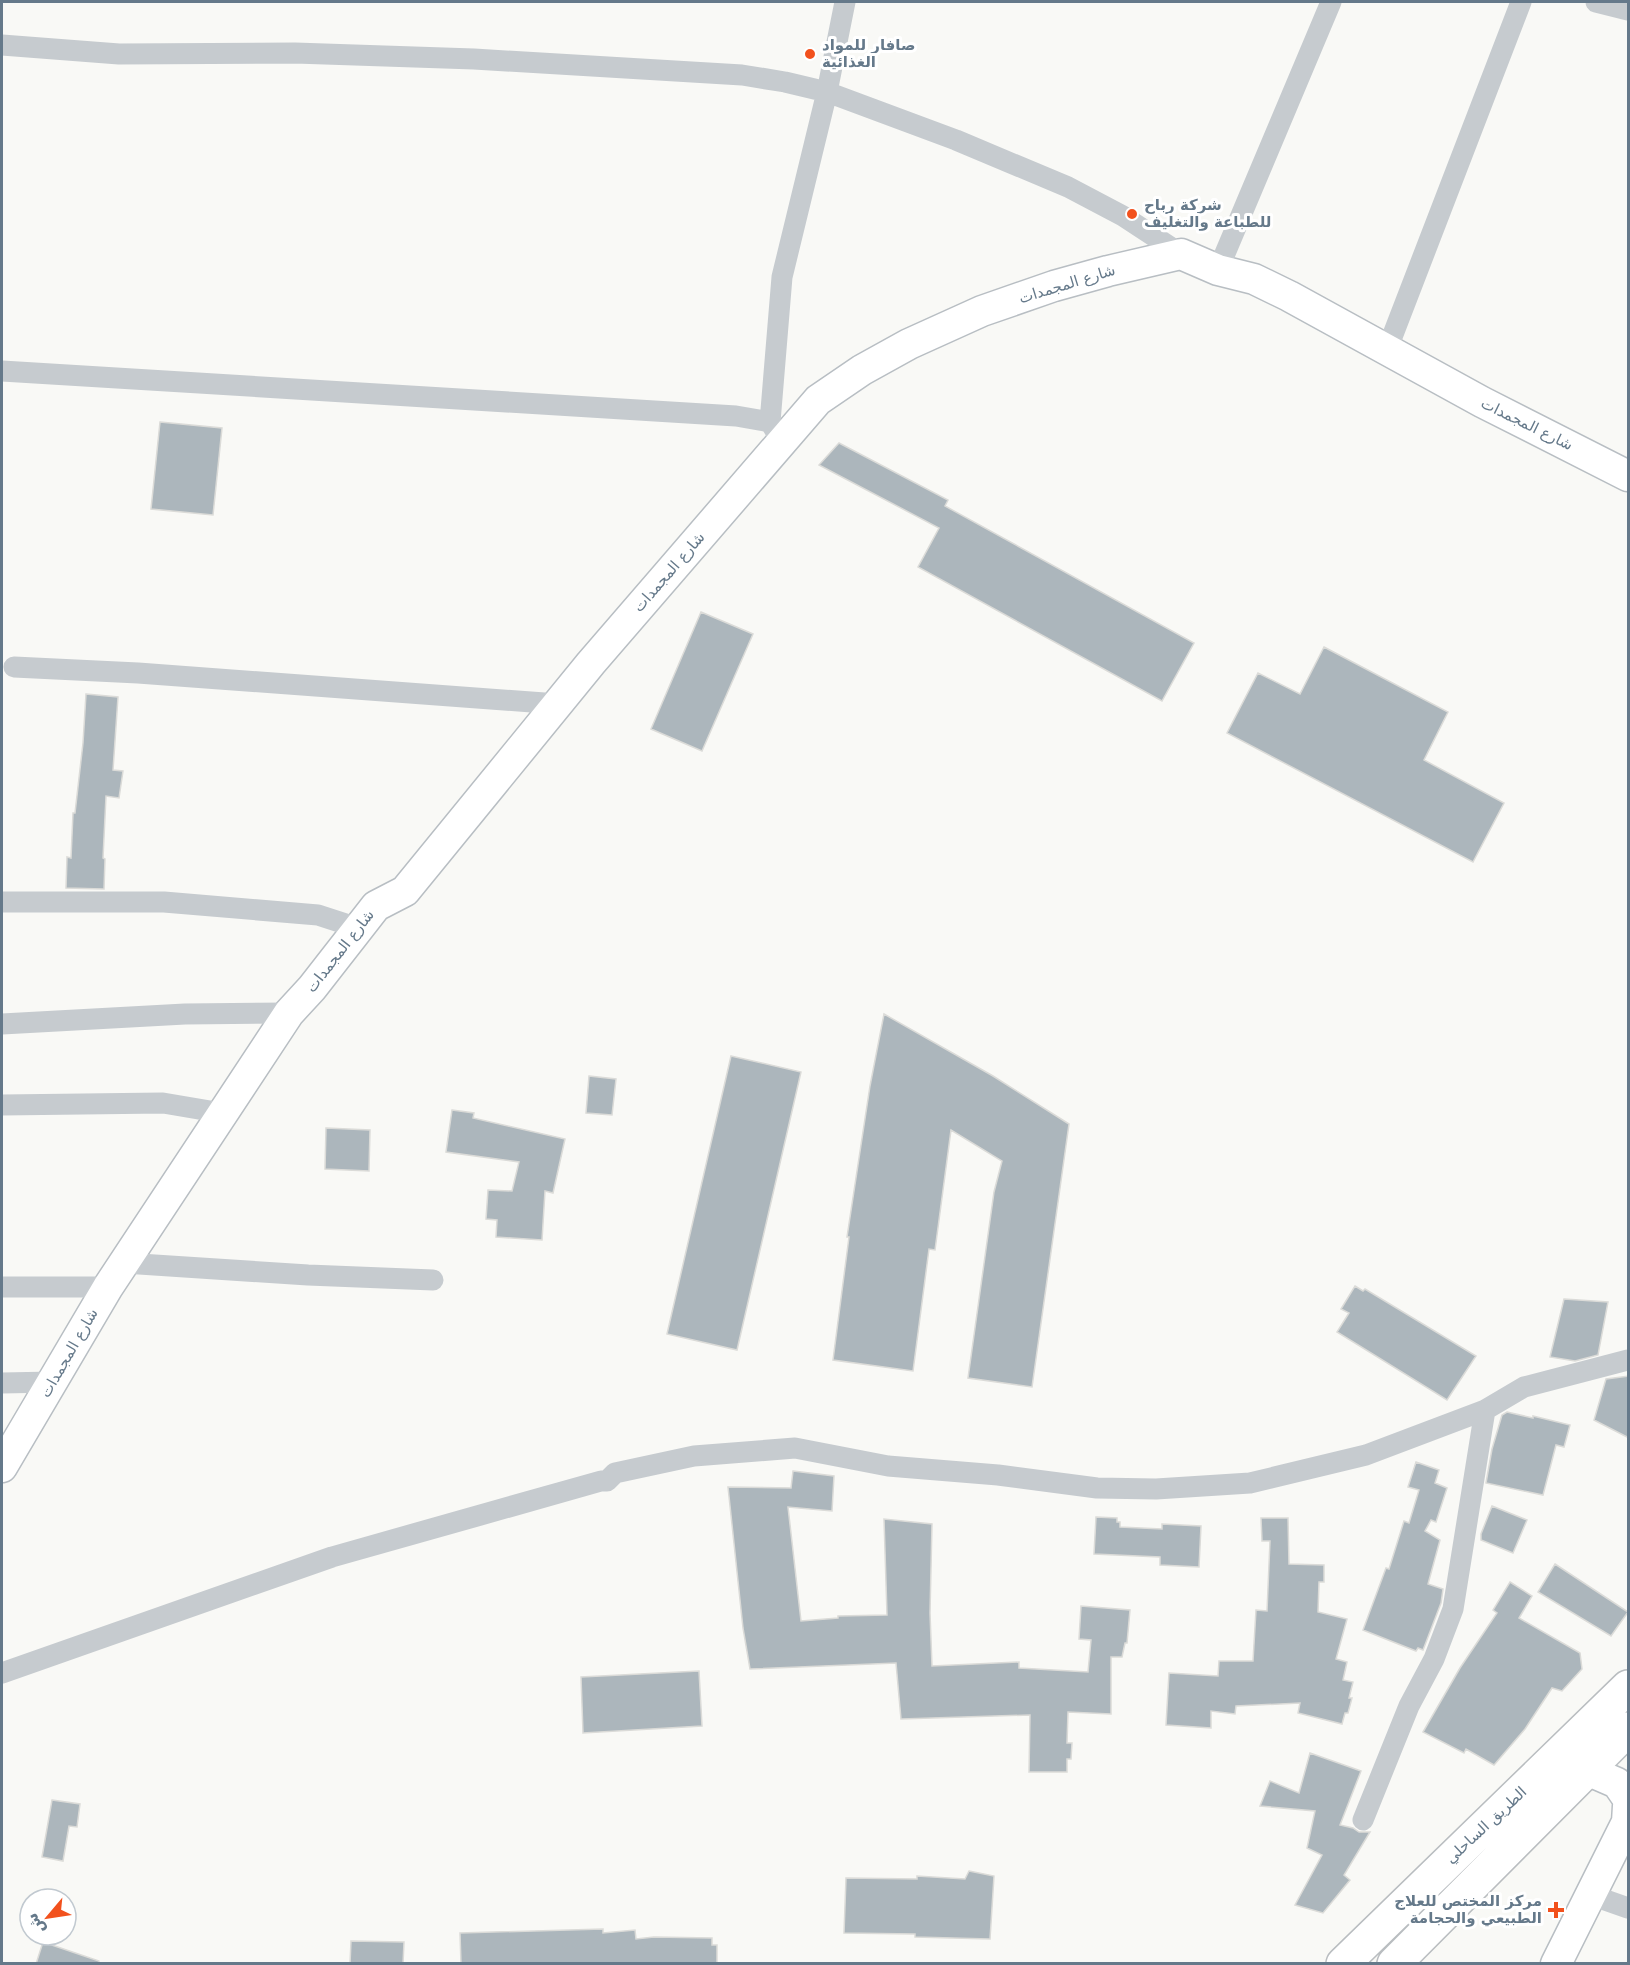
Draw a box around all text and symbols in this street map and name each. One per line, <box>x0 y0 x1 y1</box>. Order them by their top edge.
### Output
place label: صافار للمواد الغذائية <box>822 36 916 71</box>
marker: صافار للمواد الغذائية <box>803 47 817 61</box>
place label: شركة رباح للطباعة والتغليف <box>1144 196 1272 231</box>
marker: شركة رباح للطباعة والتغليف <box>1125 207 1139 221</box>
street label: شارع المجمدات <box>1017 261 1117 307</box>
street label: شارع المجمدات <box>1478 394 1576 454</box>
street label: شارع المجمدات <box>629 528 709 616</box>
street label: شارع المجمدات <box>302 906 378 996</box>
street label: شارع المجمدات <box>36 1305 102 1401</box>
street label: الطريق الساحلي <box>1442 1783 1531 1868</box>
north arrow <box>18 1887 78 1947</box>
place label: مركز المختص للعلاج الطبيعي والحجامة <box>1394 1892 1542 1927</box>
marker: مركز المختص للعلاج الطبيعي والحجامة <box>1547 1901 1565 1919</box>
text: ش <box>22 1910 49 1938</box>

